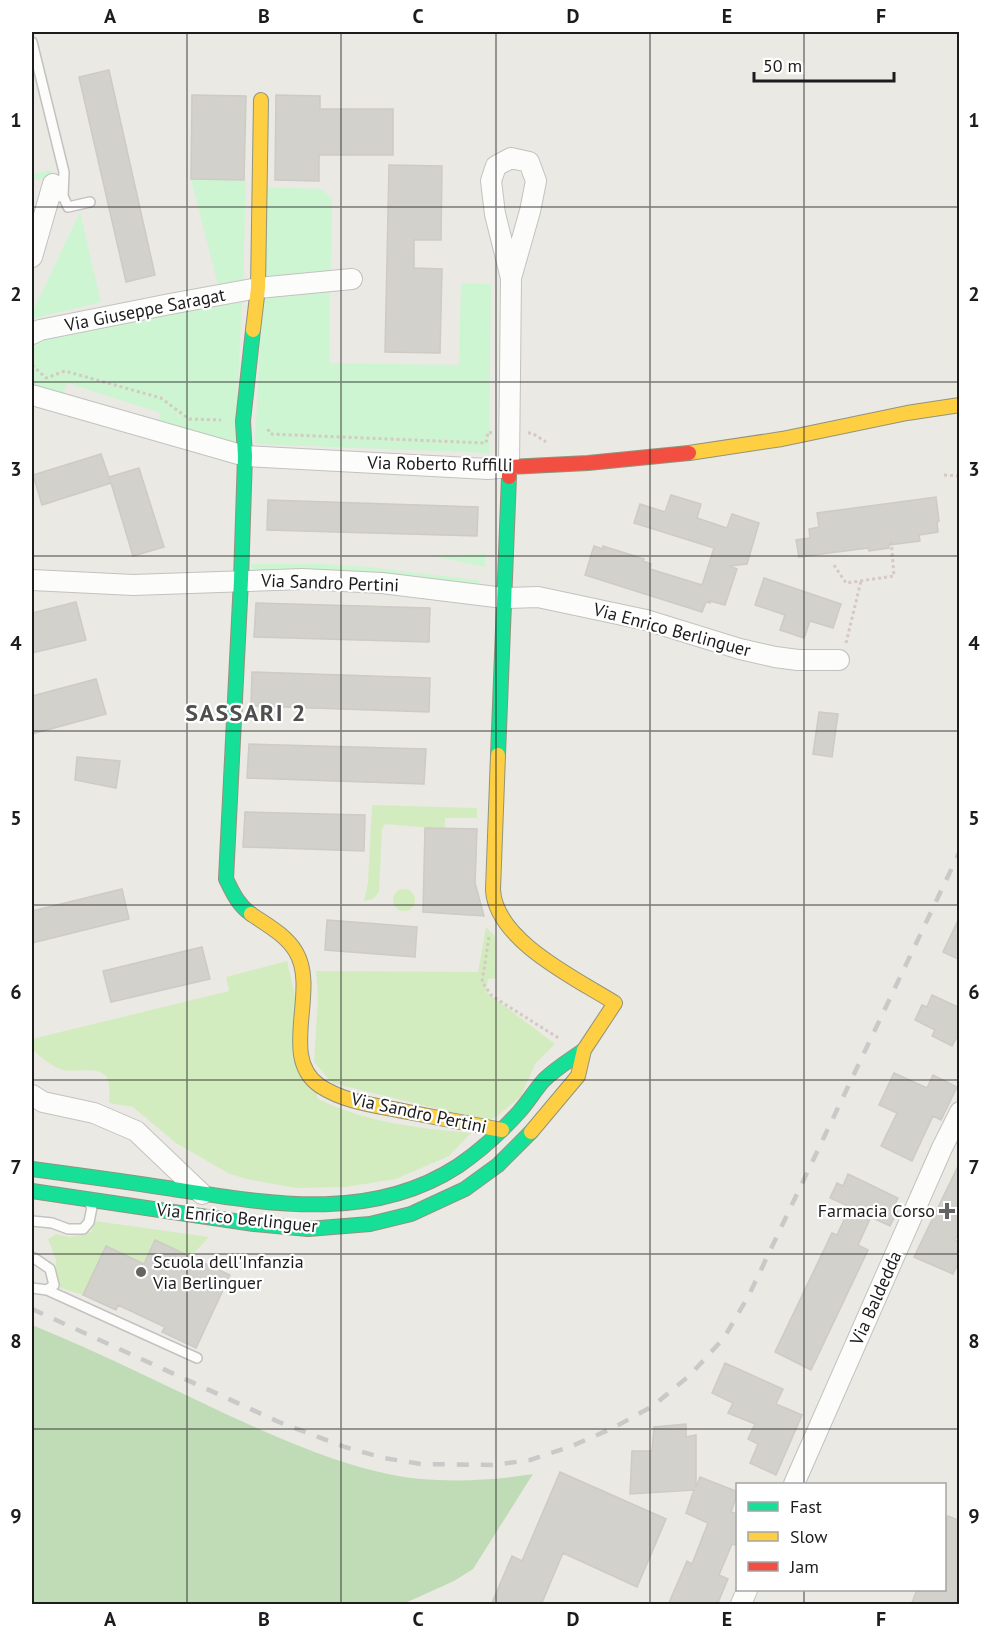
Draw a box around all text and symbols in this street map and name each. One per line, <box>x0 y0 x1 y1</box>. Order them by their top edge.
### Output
text: A <box>104 3 117 29</box>
text: B <box>258 3 270 29</box>
text: C <box>412 3 424 29</box>
text: D <box>567 3 580 29</box>
text: E <box>722 3 732 29</box>
text: F <box>876 3 886 29</box>
scale bar <box>754 45 894 83</box>
text: 50 m <box>763 54 802 77</box>
text: 1 <box>10 107 22 133</box>
text: 1 <box>968 107 980 133</box>
text: 2 <box>10 281 22 307</box>
text: 2 <box>968 281 980 307</box>
street label: Via Giuseppe Saragat <box>62 283 227 337</box>
street label: Via Roberto Ruffilli <box>366 451 513 476</box>
text: 3 <box>10 456 22 482</box>
text: 3 <box>968 456 980 482</box>
street label: Via Sandro Pertini <box>260 569 399 596</box>
street label: Via Enrico Berlinguer <box>590 597 753 662</box>
text: 4 <box>10 630 22 656</box>
text: 4 <box>968 630 980 656</box>
district label: SASSARI 2 <box>185 697 307 728</box>
text: 5 <box>10 805 22 831</box>
text: 5 <box>968 805 980 831</box>
text: 6 <box>10 979 22 1005</box>
text: 6 <box>968 979 980 1005</box>
street label: Via Sandro Pertini <box>348 1087 489 1138</box>
text: 7 <box>10 1154 22 1180</box>
text: 7 <box>968 1154 980 1180</box>
street label: Via Enrico Berlinguer <box>154 1198 319 1237</box>
place label: Farmacia Corso <box>818 1199 935 1222</box>
marker: Farmacia Corso <box>940 1204 954 1218</box>
street label: Via Baldedda <box>844 1247 907 1349</box>
place label: Scuola dell'Infanzia Via Berlinguer <box>152 1250 304 1294</box>
marker: Scuola dell'Infanzia Via Berlinguer <box>134 1265 148 1279</box>
text: 8 <box>10 1328 22 1354</box>
text: 8 <box>968 1328 980 1354</box>
legend <box>736 1483 946 1591</box>
text: Fast <box>790 1495 822 1518</box>
text: 9 <box>10 1503 22 1529</box>
text: 9 <box>968 1503 980 1529</box>
text: Slow <box>790 1525 828 1548</box>
text: Jam <box>789 1555 819 1578</box>
text: A <box>104 1606 117 1632</box>
text: B <box>258 1606 270 1632</box>
text: C <box>412 1606 424 1632</box>
text: D <box>567 1606 580 1632</box>
text: E <box>722 1606 732 1632</box>
text: F <box>876 1606 886 1632</box>

